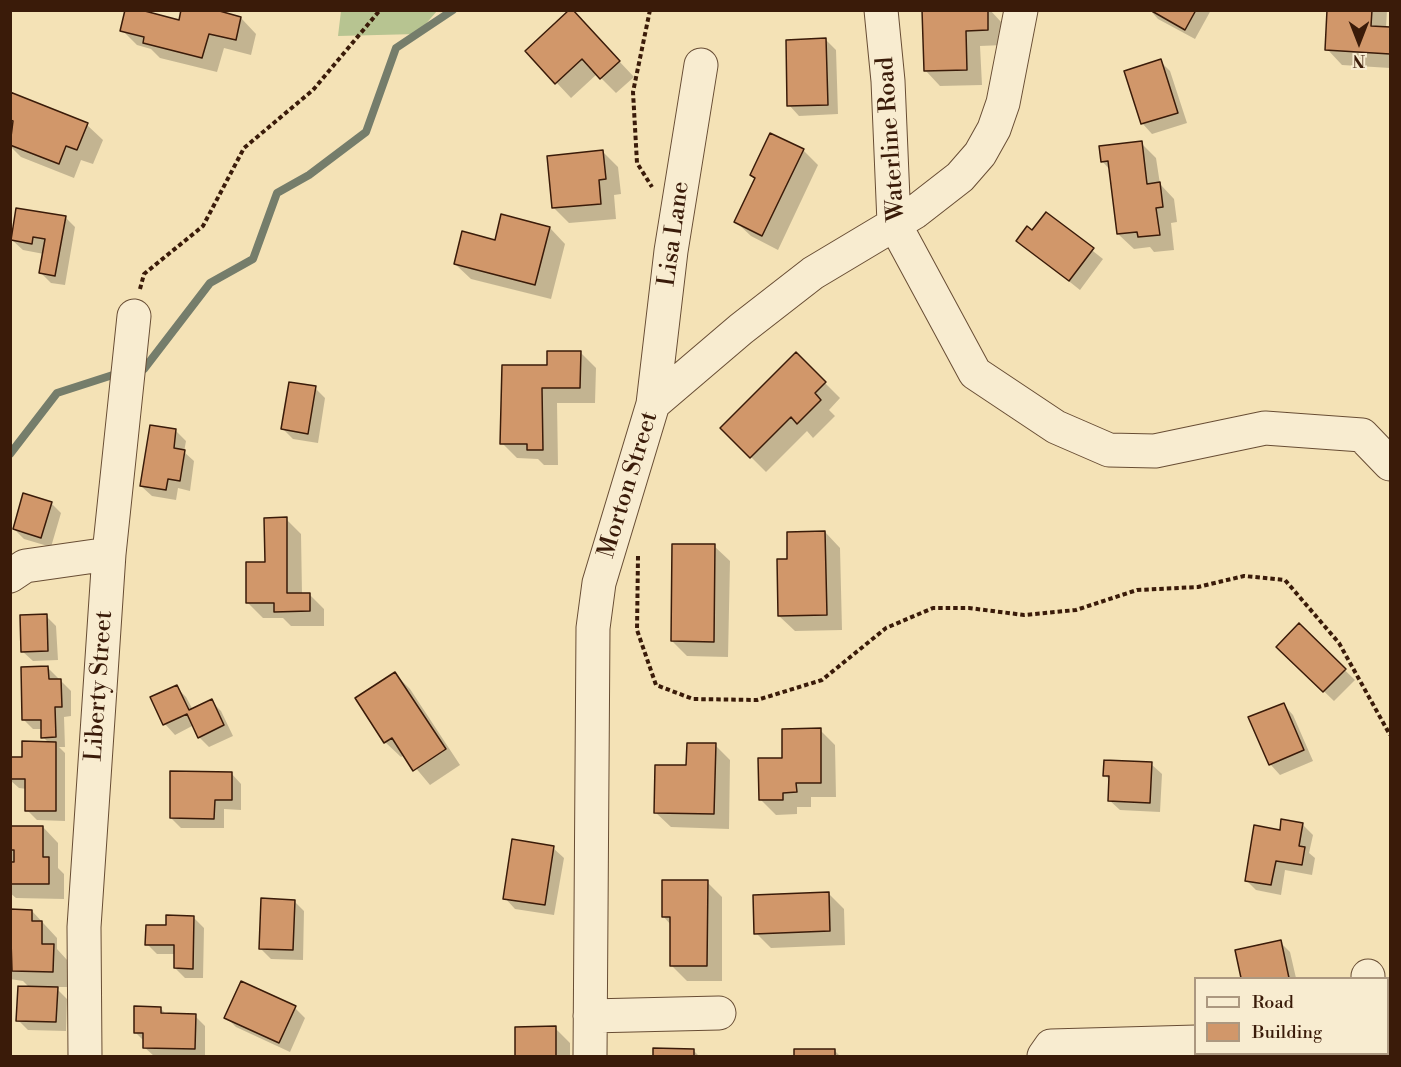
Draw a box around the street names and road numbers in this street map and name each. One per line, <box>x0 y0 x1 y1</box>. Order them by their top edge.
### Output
street label: Waterline Road <box>872 56 912 222</box>
street label: Lisa Lane <box>653 180 697 288</box>
street label: Morton Street <box>593 408 665 562</box>
street label: Liberty Street <box>80 610 120 762</box>

